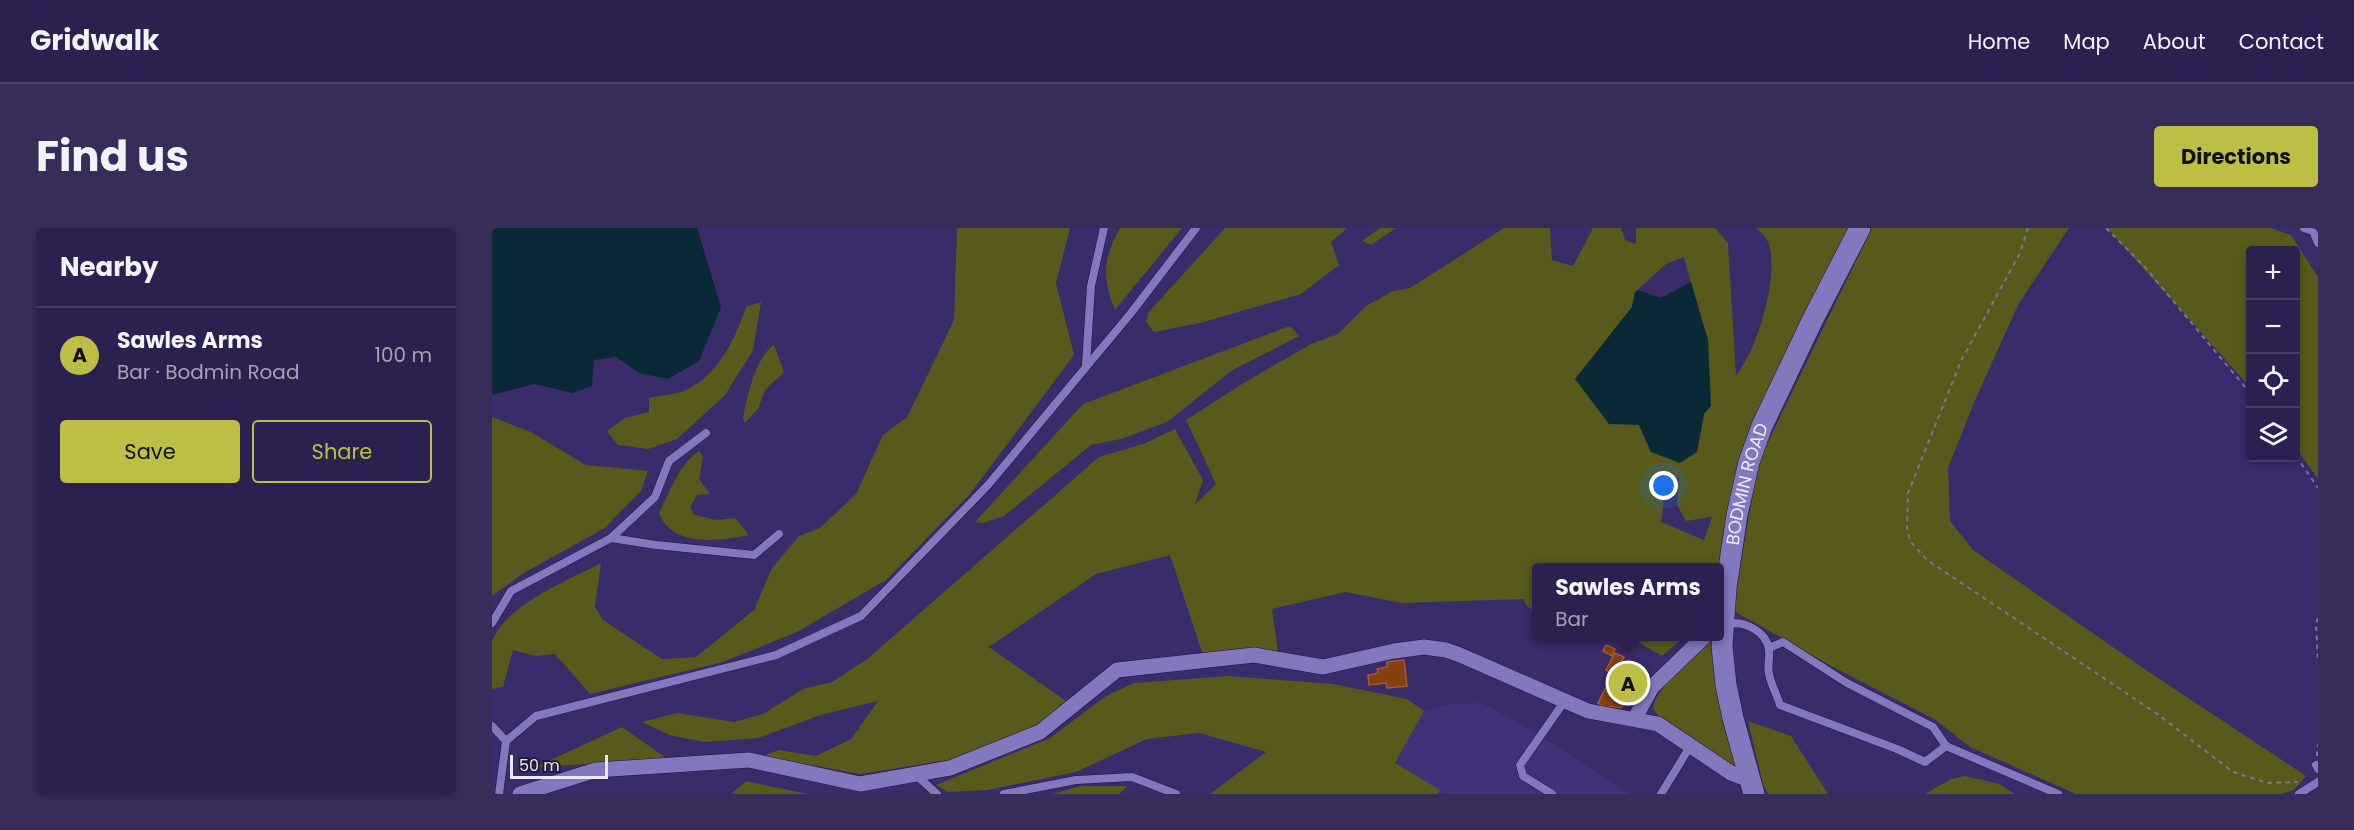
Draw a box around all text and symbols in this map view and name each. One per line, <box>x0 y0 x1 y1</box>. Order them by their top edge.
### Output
text: Gridwalk <box>30 21 159 60</box>
text: Home <box>1968 27 2030 56</box>
text: Map <box>2063 27 2110 56</box>
text: About <box>2143 27 2206 56</box>
text: Contact <box>2239 27 2324 56</box>
button: Directions <box>2154 126 2318 187</box>
text: Find us <box>36 127 189 186</box>
map controls <box>2246 246 2300 462</box>
button: + <box>2246 246 2300 300</box>
text: Nearby <box>60 249 158 285</box>
button: − <box>2246 300 2300 354</box>
text: Sawles Arms <box>117 325 263 356</box>
text: A <box>72 341 87 369</box>
text: 100 m <box>375 341 432 369</box>
button: locate <box>2246 354 2300 408</box>
text: Bar · Bodmin Road <box>117 358 299 386</box>
button: layers <box>2246 408 2300 462</box>
street label: BODMIN ROAD <box>1720 419 1774 547</box>
button: Save <box>60 420 240 483</box>
button: Share <box>252 420 432 483</box>
your location <box>1649 471 1678 500</box>
popup <box>1532 563 1724 641</box>
text: Sawles Arms <box>1555 572 1701 603</box>
text: Bar <box>1555 605 1588 633</box>
pin: A <box>1608 660 1648 706</box>
scale bar <box>510 752 608 780</box>
text: 50 m <box>519 754 560 777</box>

